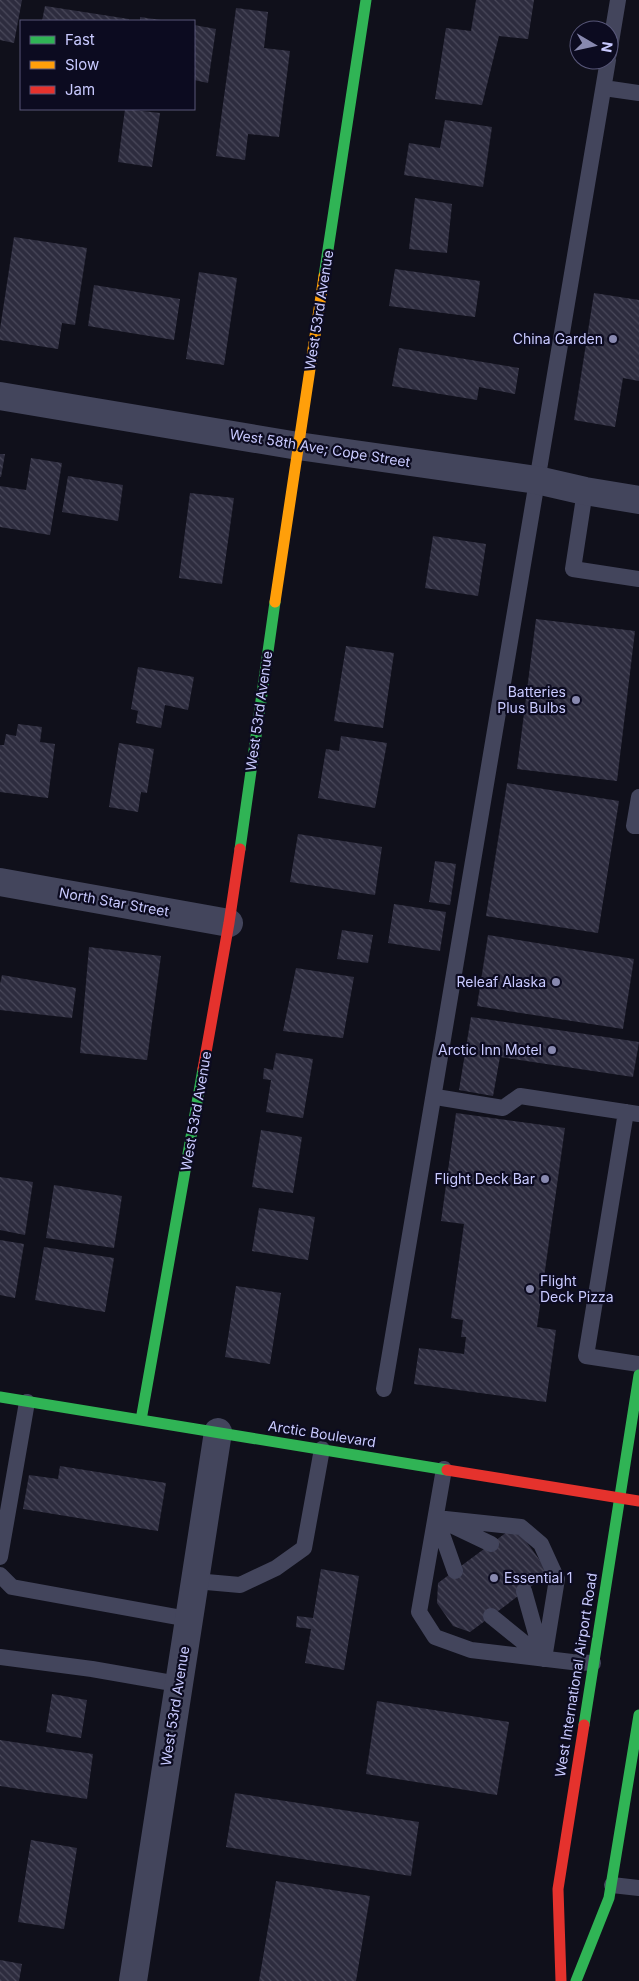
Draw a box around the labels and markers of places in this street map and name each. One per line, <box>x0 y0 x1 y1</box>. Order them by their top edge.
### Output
place label: China Garden <box>513 330 603 347</box>
marker: China Garden <box>607 333 619 345</box>
place label: Batteries Plus Bulbs <box>497 683 566 716</box>
marker: Batteries Plus Bulbs <box>570 694 582 706</box>
place label: Releaf Alaska <box>457 973 546 990</box>
marker: Releaf Alaska <box>550 976 562 988</box>
place label: Arctic Inn Motel <box>438 1041 542 1058</box>
marker: Arctic Inn Motel <box>546 1044 558 1056</box>
place label: Flight Deck Bar <box>434 1170 535 1187</box>
marker: Flight Deck Bar <box>539 1173 551 1185</box>
place label: Flight Deck Pizza <box>540 1272 614 1305</box>
marker: Flight Deck Pizza <box>524 1283 536 1295</box>
place label: Essential 1 <box>504 1569 572 1586</box>
marker: Essential 1 <box>488 1572 500 1584</box>

